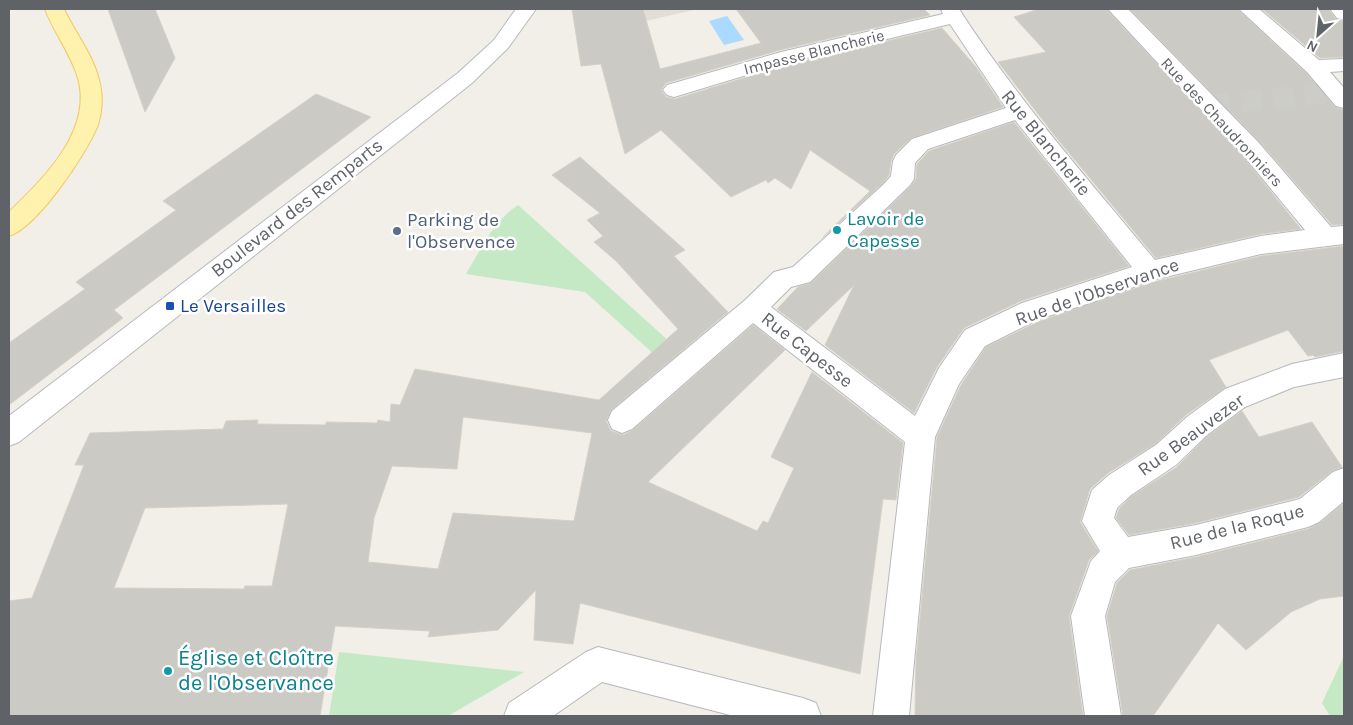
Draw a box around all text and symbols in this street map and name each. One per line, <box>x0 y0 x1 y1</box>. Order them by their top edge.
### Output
north arrow <box>1293 10 1343 60</box>
street label: Impasse Blancherie <box>742 25 886 79</box>
text: N <box>1304 36 1321 56</box>
street label: Rue des Chaudronniers <box>1157 53 1287 191</box>
street label: Rue Blancherie <box>997 86 1095 200</box>
street label: Boulevard des Remparts <box>207 134 387 282</box>
place label: Lavoir de Capesse <box>847 208 924 252</box>
place label: Parking de l'Observence <box>407 209 515 253</box>
marker: Lavoir de Capesse <box>831 224 843 236</box>
marker: Parking de l'Observence <box>391 225 403 237</box>
street label: Rue de l'Observance <box>1012 254 1182 330</box>
place label: Le Versailles <box>180 295 286 317</box>
marker: Le Versailles <box>164 300 176 312</box>
street label: Rue Capesse <box>757 307 857 393</box>
street label: Rue Beauvezer <box>1134 389 1248 481</box>
street label: Rue de la Roque <box>1168 500 1306 554</box>
place label: Église et Cloître de l'Observance <box>178 644 334 696</box>
marker: Église et Cloître de l'Observance <box>162 665 174 677</box>

